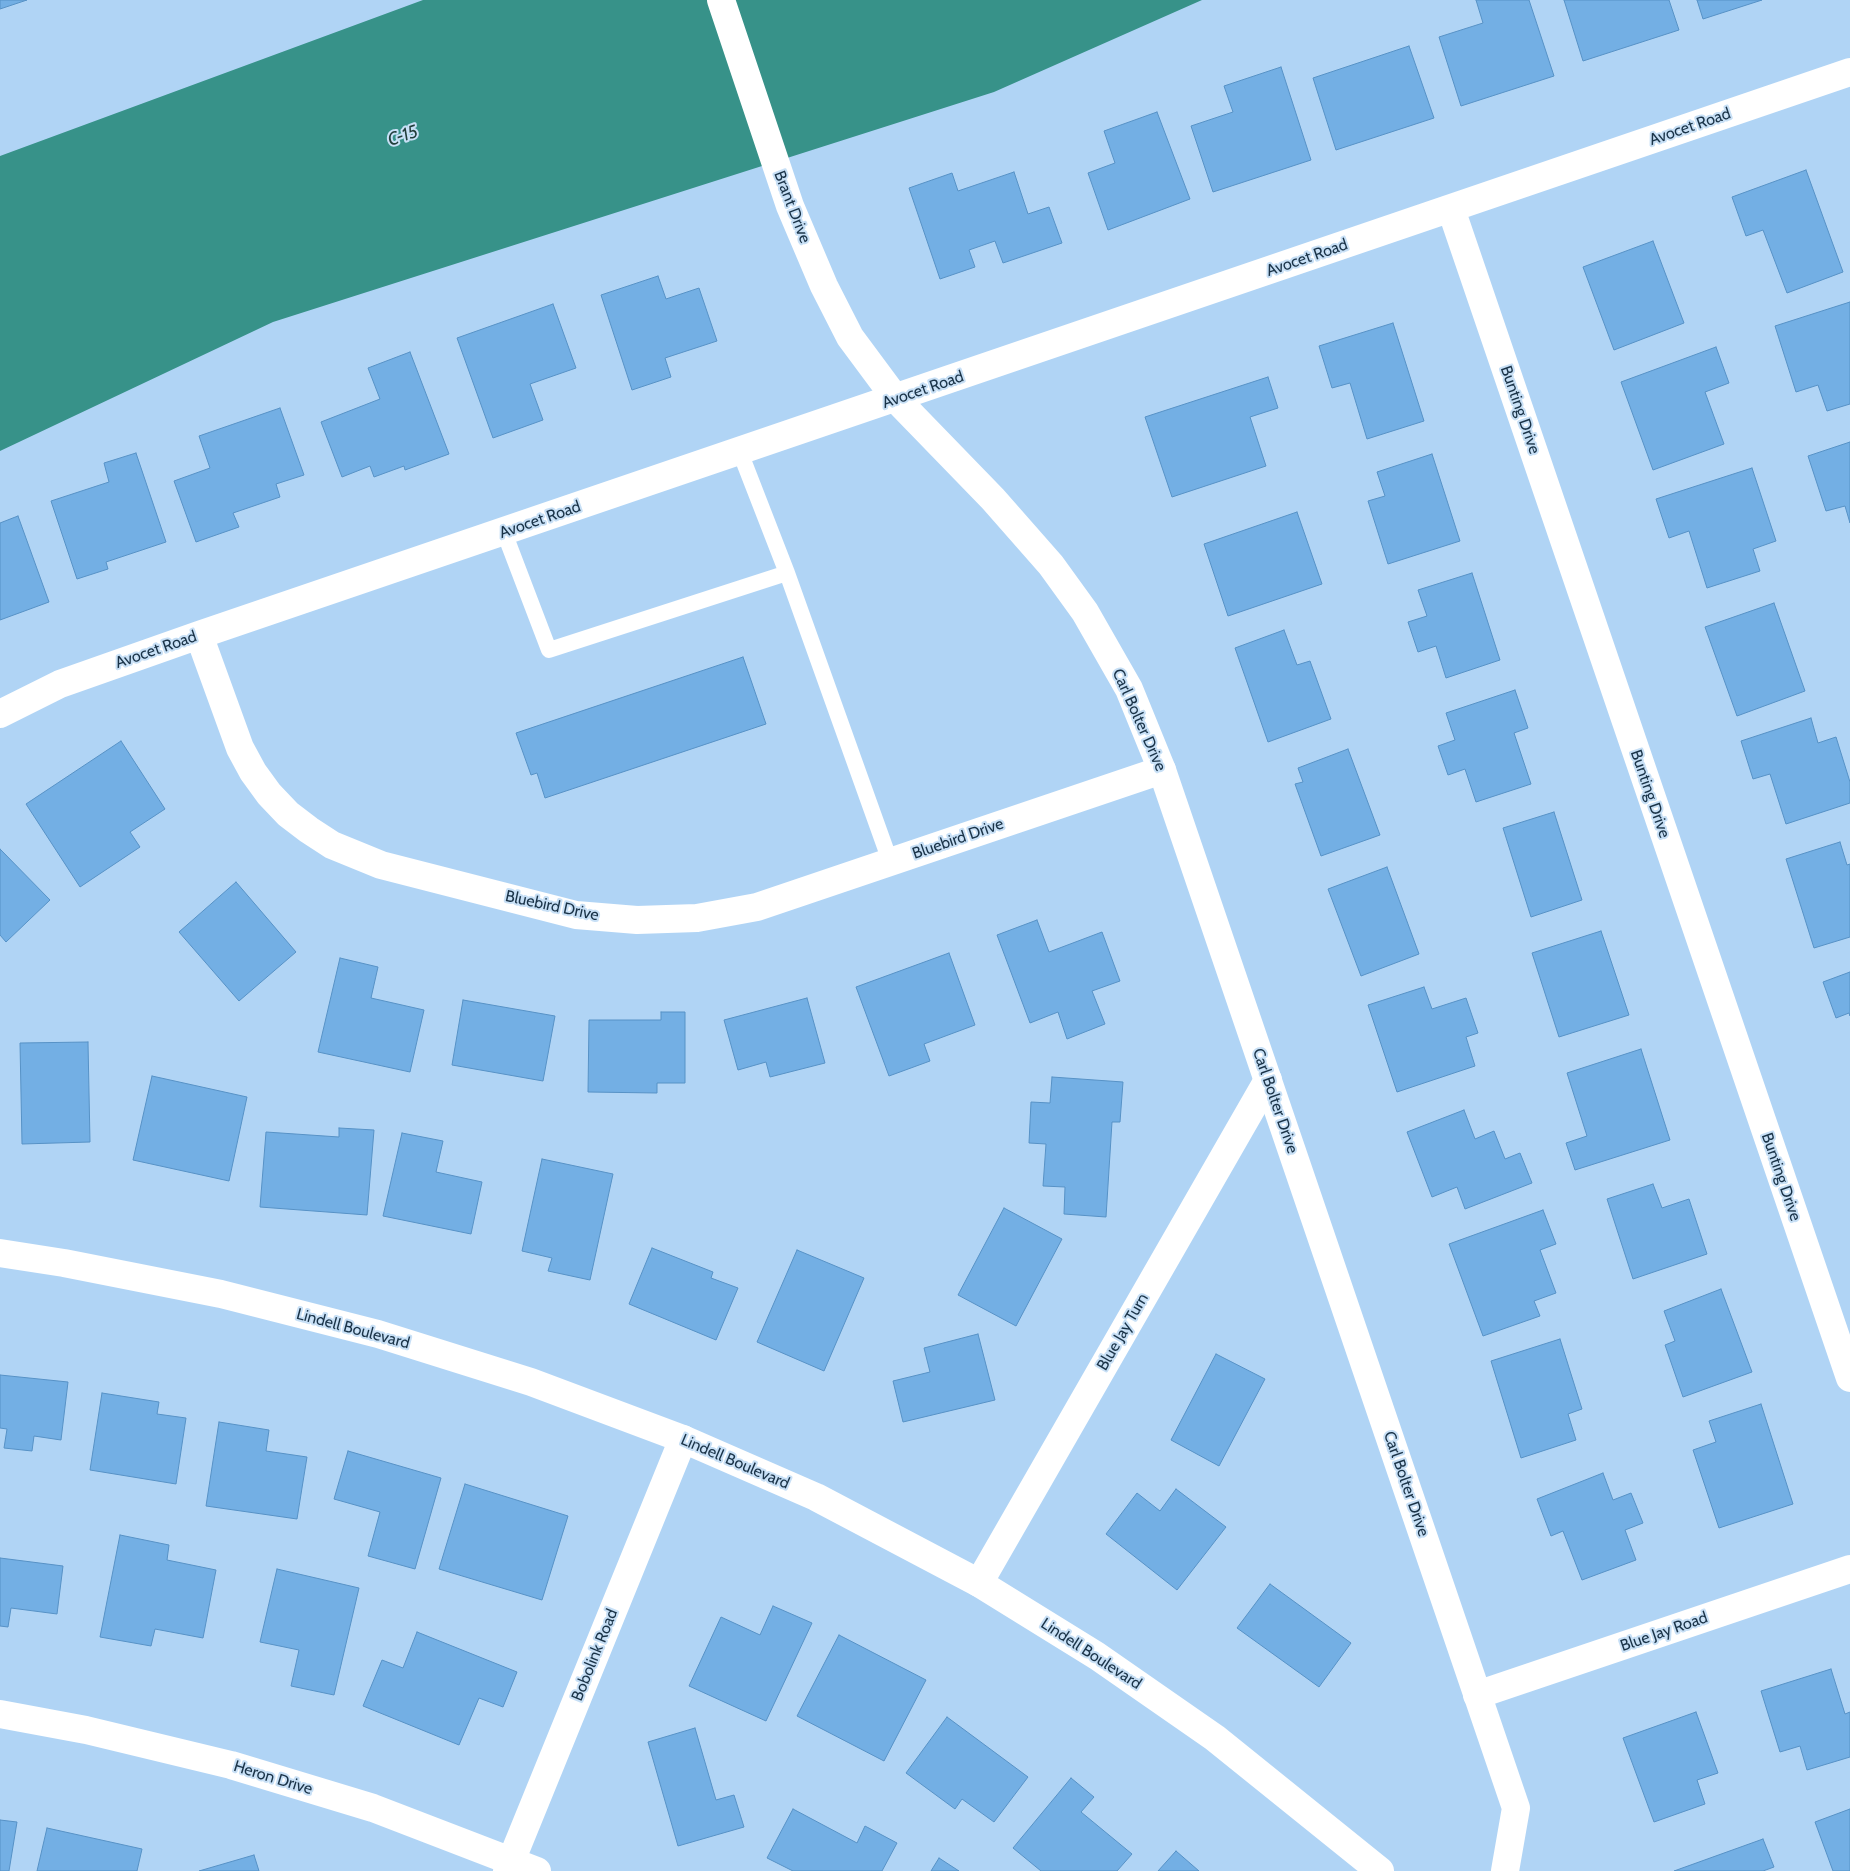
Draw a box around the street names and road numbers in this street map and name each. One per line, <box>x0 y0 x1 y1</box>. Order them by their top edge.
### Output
street label: Avocet Road <box>1647 104 1733 150</box>
street label: Brant Drive <box>769 168 815 246</box>
street label: Avocet Road <box>1264 235 1350 281</box>
street label: Bunting Drive <box>1496 363 1544 457</box>
street label: Avocet Road <box>880 367 966 413</box>
street label: Avocet Road <box>497 497 583 543</box>
street label: Avocet Road <box>113 627 199 673</box>
street label: Carl Bolter Drive <box>1108 666 1170 774</box>
street label: Bunting Drive <box>1626 747 1674 841</box>
street label: Bluebird Drive <box>910 814 1006 864</box>
street label: Bluebird Drive <box>503 887 601 925</box>
street label: Carl Bolter Drive <box>1248 1046 1302 1156</box>
street label: Bunting Drive <box>1757 1130 1805 1224</box>
street label: Blue Jay Turn <box>1093 1290 1153 1374</box>
street label: Lindell Boulevard <box>294 1305 412 1353</box>
street label: Carl Bolter Drive <box>1379 1429 1433 1539</box>
street label: Lindell Boulevard <box>678 1430 792 1494</box>
street label: Bobolink Road <box>568 1606 622 1704</box>
street label: Blue Jay Road <box>1618 1608 1710 1656</box>
street label: Lindell Boulevard <box>1037 1614 1145 1694</box>
street label: Heron Drive <box>231 1757 315 1799</box>

